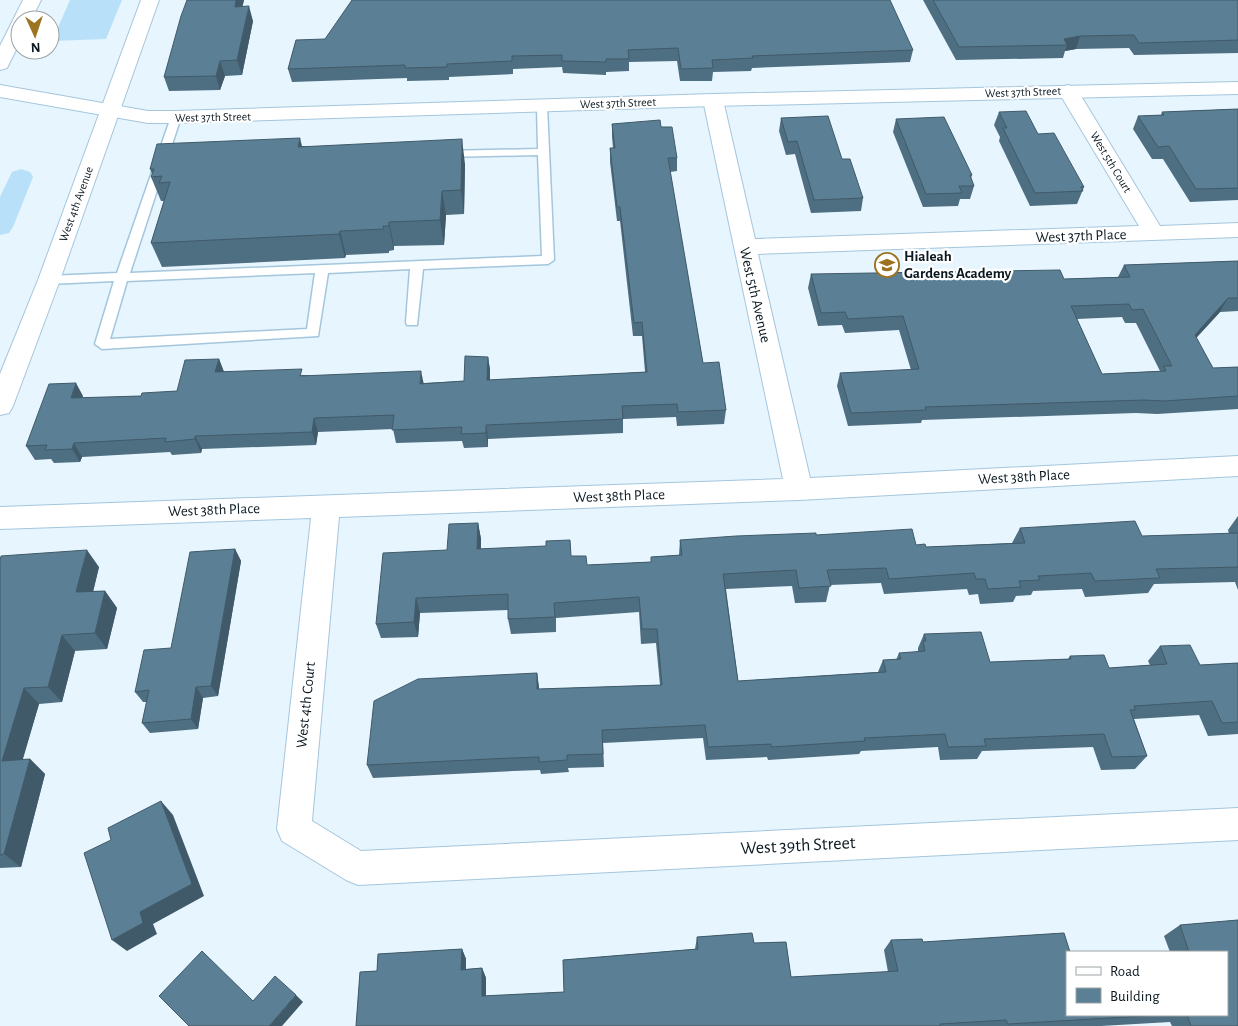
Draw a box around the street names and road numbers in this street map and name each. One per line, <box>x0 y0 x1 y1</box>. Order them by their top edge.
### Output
street label: West 37th Street <box>985 85 1061 99</box>
street label: West 37th Street <box>580 96 656 110</box>
street label: West 37th Street <box>175 110 251 124</box>
street label: West 5th Court <box>1088 129 1134 195</box>
street label: West 4th Avenue <box>57 165 95 243</box>
street label: West 37th Place <box>1035 227 1127 245</box>
street label: West 5th Avenue <box>737 246 773 344</box>
street label: West 38th Place <box>978 467 1070 487</box>
street label: West 38th Place <box>573 487 665 505</box>
street label: West 38th Place <box>168 501 260 519</box>
street label: West 4th Court <box>294 661 318 749</box>
street label: West 39th Street <box>740 834 856 858</box>

